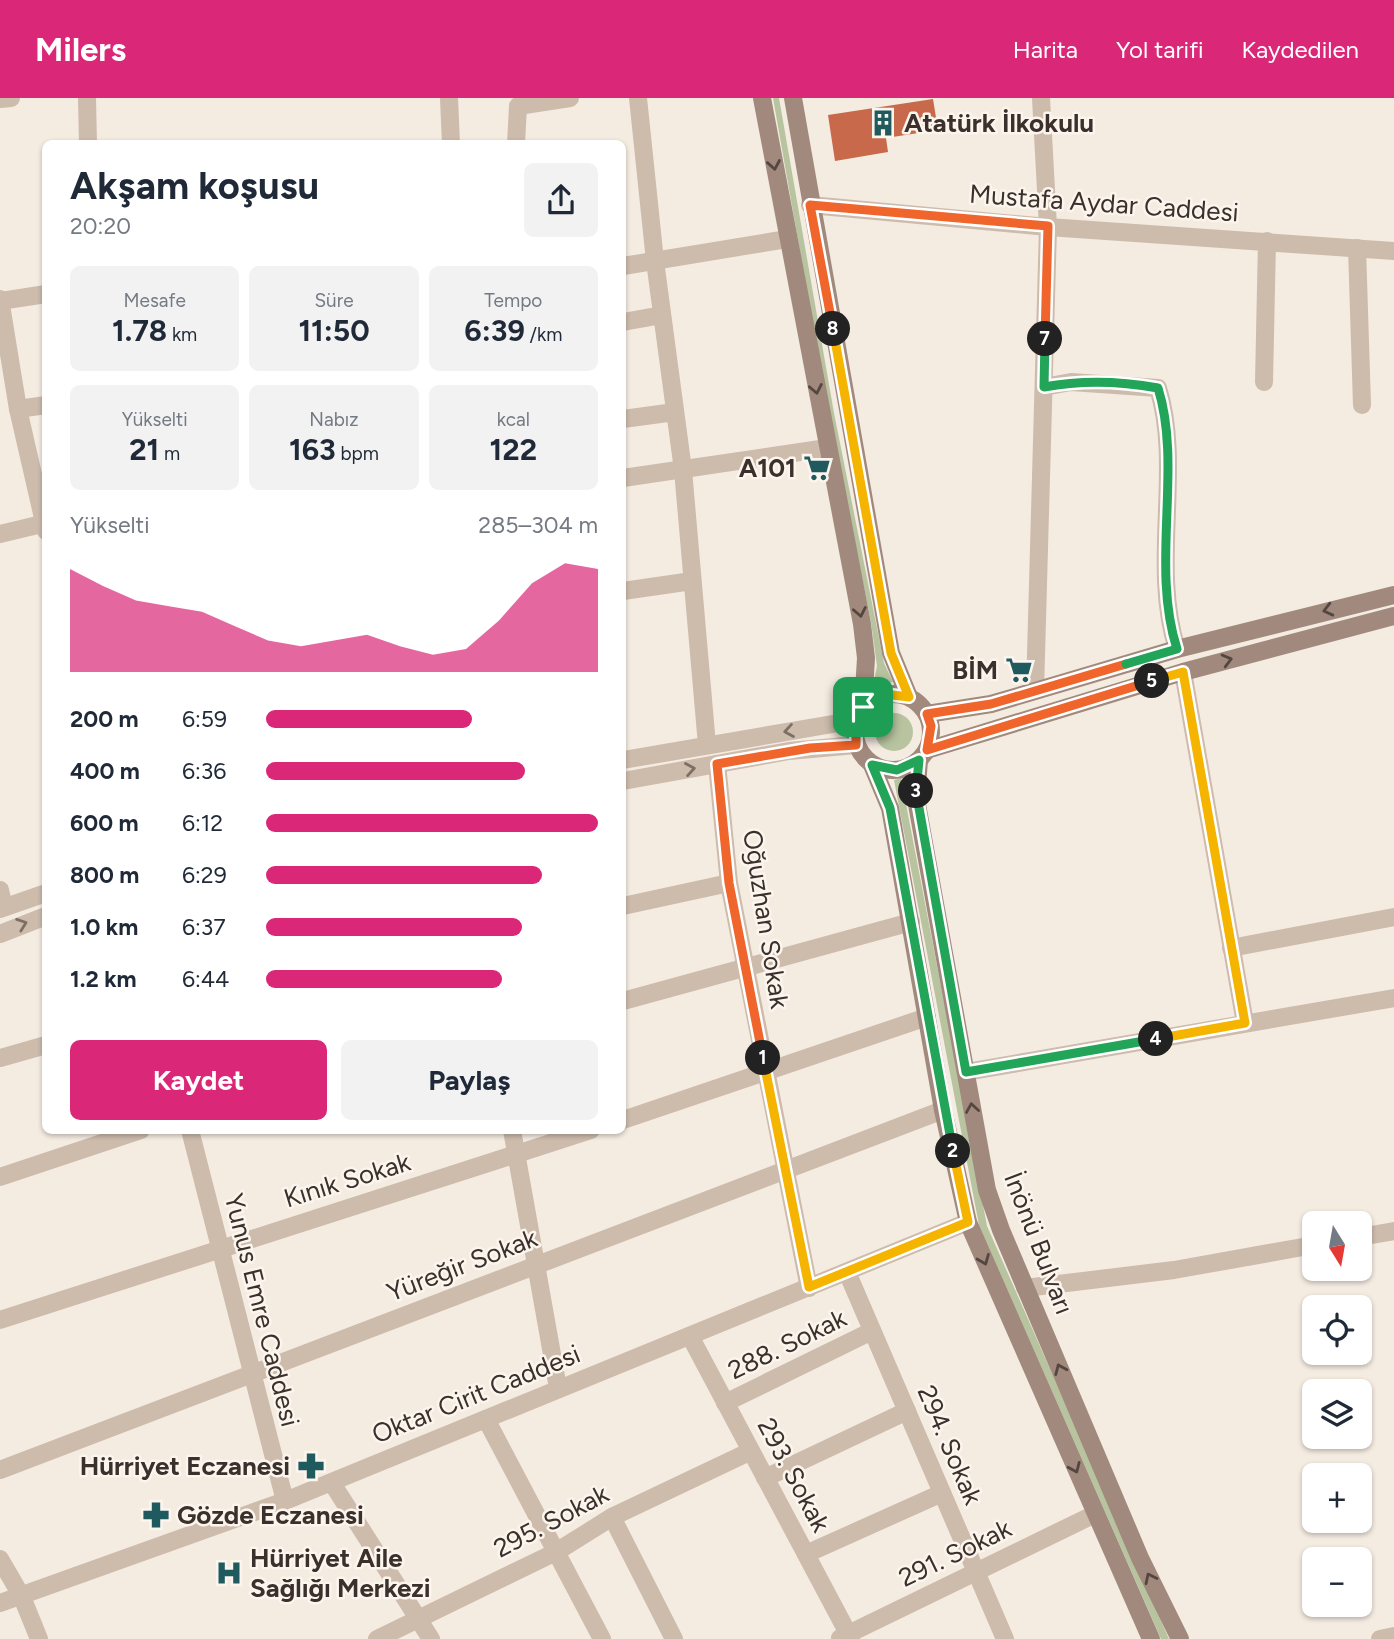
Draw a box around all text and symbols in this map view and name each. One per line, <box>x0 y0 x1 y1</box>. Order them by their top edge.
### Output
text: Milers <box>35 30 126 69</box>
text: Harita <box>1013 35 1078 64</box>
text: Yol tarifi <box>1116 35 1204 64</box>
text: Kaydedilen <box>1242 35 1359 64</box>
place label: Atatürk İlkokulu <box>904 107 1094 139</box>
building icon: Atatürk İlkokulu <box>868 108 898 138</box>
one-way arrow <box>766 159 781 171</box>
text: Akşam koşusu <box>70 163 319 209</box>
button: share <box>524 163 598 237</box>
street label: Mustafa Aydar Caddesi <box>968 178 1240 228</box>
text: 20:20 <box>70 212 131 240</box>
text: Mesafe <box>124 289 186 312</box>
text: Süre <box>314 289 354 312</box>
text: Tempo <box>484 289 542 312</box>
text: 1.78 <box>112 312 167 349</box>
text: 11:50 <box>298 312 370 349</box>
text: 6:39 <box>464 312 525 349</box>
pin: 8 <box>816 312 850 346</box>
text: 8 <box>827 317 838 340</box>
pin: 7 <box>1028 322 1062 356</box>
text: km <box>167 323 197 346</box>
text: /km <box>525 323 562 346</box>
text: 7 <box>1039 327 1050 350</box>
one-way arrow <box>808 383 823 395</box>
text: Yükselti <box>122 408 188 431</box>
text: Nabız <box>309 408 359 431</box>
text: kcal <box>497 408 530 431</box>
text: 21 <box>129 431 159 468</box>
text: 163 <box>289 431 336 468</box>
text: 122 <box>490 431 537 468</box>
text: m <box>159 442 180 465</box>
text: bpm <box>336 442 379 465</box>
place label: A101 <box>739 452 796 484</box>
supermarket icon: A101 <box>802 453 832 483</box>
text: Yükselti <box>70 511 150 539</box>
text: 285–304 m <box>478 511 598 539</box>
one-way arrow <box>1322 602 1334 616</box>
one-way arrow <box>852 606 867 618</box>
place label: BİM <box>952 654 998 686</box>
one-way arrow <box>1221 654 1233 668</box>
supermarket icon: BİM <box>1004 655 1034 685</box>
pin: 5 <box>1134 664 1170 698</box>
text: 5 <box>1146 669 1157 692</box>
pin <box>833 677 893 737</box>
icon: arrive <box>844 688 882 726</box>
text: 200 m <box>70 705 139 733</box>
text: 6:59 <box>182 705 227 733</box>
one-way arrow <box>783 723 795 738</box>
text: 400 m <box>70 757 140 785</box>
text: 6:36 <box>182 757 226 785</box>
one-way arrow <box>684 762 696 777</box>
pin: 3 <box>898 774 934 808</box>
text: 3 <box>910 779 921 802</box>
text: 600 m <box>70 809 139 837</box>
text: 6:12 <box>182 809 223 837</box>
street label: Oğuzhan Sokak <box>736 827 796 1011</box>
text: 800 m <box>70 861 139 889</box>
text: 6:29 <box>182 861 227 889</box>
text: 1.0 km <box>70 913 138 941</box>
text: 6:37 <box>182 913 226 941</box>
one-way arrow <box>16 919 28 933</box>
text: 1.2 km <box>70 965 137 993</box>
text: 6:44 <box>182 965 229 993</box>
pin: 4 <box>1138 1021 1174 1056</box>
text: 4 <box>1149 1027 1162 1050</box>
button: Kaydet <box>70 1040 327 1120</box>
button: Paylaş <box>341 1040 598 1120</box>
pin: 1 <box>746 1040 780 1076</box>
text: 1 <box>758 1046 767 1069</box>
one-way arrow <box>965 1102 980 1114</box>
pin: 2 <box>936 1134 970 1168</box>
text: 2 <box>947 1139 958 1162</box>
street label: Kınık Sokak <box>280 1145 415 1214</box>
street label: İnönü Bulvarı <box>997 1167 1081 1319</box>
street label: Yunus Emre Caddesi <box>218 1190 306 1430</box>
north arrow <box>1302 1211 1372 1281</box>
map controls <box>1302 1211 1372 1617</box>
street label: Yüreğir Sokak <box>382 1222 542 1308</box>
one-way arrow <box>975 1253 989 1265</box>
button: locate <box>1302 1295 1372 1365</box>
street label: 288. Sokak <box>723 1301 852 1386</box>
street label: Oktar Cirit Caddesi <box>367 1338 585 1450</box>
one-way arrow <box>1054 1364 1068 1376</box>
button: layers <box>1302 1379 1372 1449</box>
street label: 294. Sokak <box>911 1381 990 1510</box>
street label: 293. Sokak <box>751 1413 838 1538</box>
place label: Hürriyet Eczanesi <box>80 1450 290 1482</box>
pharmacy icon: Hürriyet Eczanesi <box>296 1451 326 1481</box>
one-way arrow <box>1067 1461 1081 1473</box>
button: + <box>1302 1463 1372 1533</box>
street label: 295. Sokak <box>488 1477 614 1565</box>
place label: Gözde Eczanesi <box>177 1499 364 1531</box>
pharmacy icon: Gözde Eczanesi <box>141 1500 171 1530</box>
street label: 291. Sokak <box>894 1512 1017 1594</box>
place label: Hürriyet Aile Sağlığı Merkezi <box>250 1542 431 1604</box>
button: − <box>1302 1547 1372 1617</box>
hospital icon: Hürriyet Aile Sağlığı Merkezi <box>214 1558 244 1588</box>
one-way arrow <box>1144 1573 1158 1585</box>

